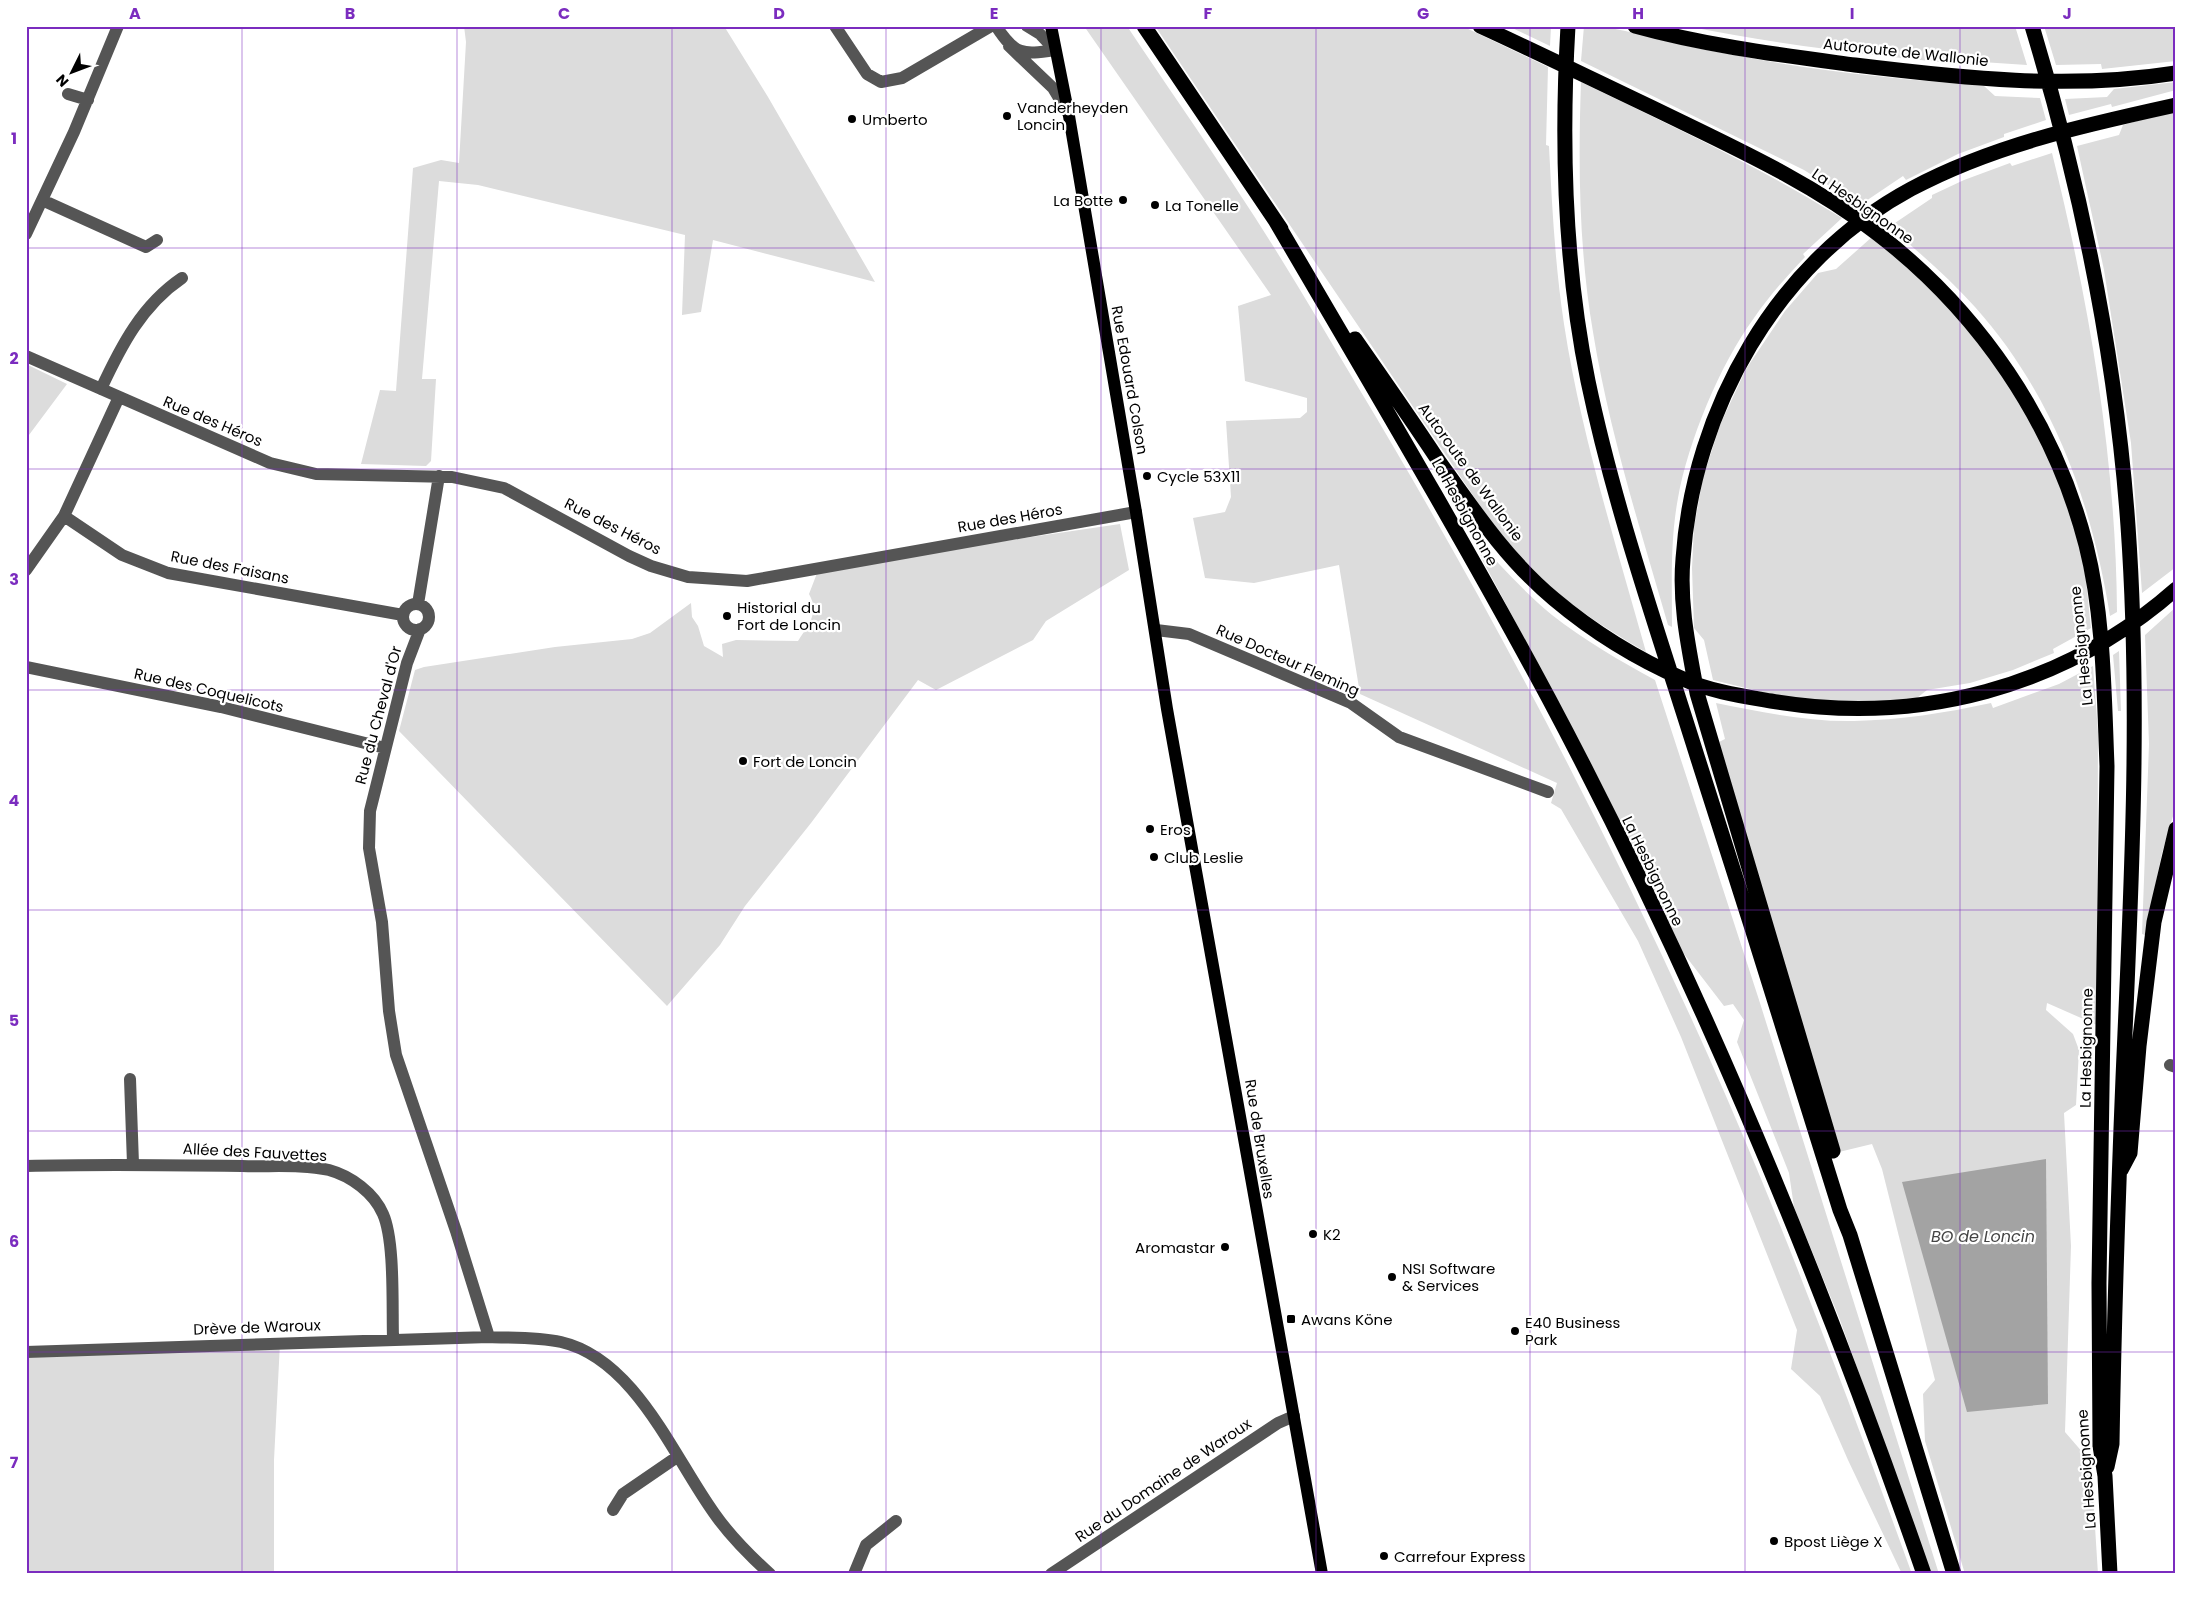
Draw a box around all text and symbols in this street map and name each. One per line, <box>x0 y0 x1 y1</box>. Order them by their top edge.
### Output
text: A <box>129 2 141 25</box>
text: B <box>345 2 355 25</box>
text: C <box>558 2 570 25</box>
text: D <box>773 2 785 25</box>
text: E <box>990 2 998 25</box>
text: F <box>1204 2 1213 25</box>
text: G <box>1417 2 1429 25</box>
text: H <box>1632 2 1644 25</box>
text: I <box>1850 2 1854 25</box>
text: J <box>2062 2 2072 25</box>
street label: Autoroute de Wallonie <box>1822 33 1990 71</box>
north arrow <box>48 48 98 98</box>
text: N <box>51 70 73 91</box>
place label: Vanderheyden Loncin <box>1017 97 1128 135</box>
place label: Umberto <box>862 109 928 130</box>
marker: Vanderheyden Loncin <box>1001 110 1013 122</box>
marker: Umberto <box>846 113 858 125</box>
text: 1 <box>11 127 17 150</box>
street label: La Hesbignonne <box>1808 163 1918 249</box>
place label: La Botte <box>1053 190 1113 211</box>
marker: La Botte <box>1117 194 1129 206</box>
place label: La Tonelle <box>1165 195 1239 216</box>
marker: La Tonelle <box>1149 199 1161 211</box>
street label: Rue Edouard Colson <box>1107 304 1153 456</box>
text: 2 <box>9 347 19 370</box>
street label: Rue des Héros <box>160 391 266 451</box>
street label: Autoroute de Wallonie <box>1414 399 1528 545</box>
street label: La Hesbignonne <box>1427 455 1503 569</box>
place label: Cycle 53X11 <box>1157 466 1240 487</box>
marker: Cycle 53X11 <box>1141 470 1153 482</box>
street label: Rue des Héros <box>561 493 665 559</box>
street label: Rue des Héros <box>956 498 1064 538</box>
street label: Rue des Faisans <box>169 545 291 589</box>
text: 3 <box>9 568 19 591</box>
street label: La Hesbignonne <box>2064 585 2098 707</box>
place label: Historial du Fort de Loncin <box>737 597 841 635</box>
marker: Historial du Fort de Loncin <box>721 610 733 622</box>
street label: Rue Docteur Fleming <box>1213 619 1363 701</box>
street label: Rue du Cheval d'Or <box>349 643 407 787</box>
street label: Rue des Coquelicots <box>132 663 286 717</box>
place label: Fort de Loncin <box>753 751 857 772</box>
marker: Fort de Loncin <box>737 755 749 767</box>
text: 4 <box>9 789 20 812</box>
street label: La Hesbignonne <box>1617 813 1689 929</box>
place label: Eros <box>1160 819 1191 840</box>
marker: Eros <box>1144 823 1156 835</box>
place label: Club Leslie <box>1164 847 1243 868</box>
marker: Club Leslie <box>1148 851 1160 863</box>
street label: La Hesbignonne <box>2074 988 2098 1108</box>
text: 5 <box>9 1009 19 1032</box>
street label: Rue de Bruxelles <box>1240 1078 1280 1200</box>
street label: Allée des Fauvettes <box>182 1138 328 1166</box>
place label: K2 <box>1323 1224 1341 1245</box>
water label: BO de Loncin <box>1931 1225 2035 1248</box>
marker: K2 <box>1307 1228 1319 1240</box>
text: 6 <box>9 1230 19 1253</box>
place label: Aromastar <box>1135 1237 1215 1258</box>
marker: Aromastar <box>1219 1241 1231 1253</box>
place label: NSI Software & Services <box>1402 1258 1495 1296</box>
marker: NSI Software & Services <box>1386 1271 1398 1283</box>
place label: Awans Köne <box>1301 1309 1392 1330</box>
place label: E40 Business Park <box>1525 1312 1621 1350</box>
marker: Awans Köne <box>1285 1313 1297 1325</box>
street label: Drève de Waroux <box>193 1314 321 1340</box>
marker: E40 Business Park <box>1509 1325 1521 1337</box>
street label: La Hesbignonne <box>2071 1409 2101 1529</box>
street label: Rue du Domaine de Waroux <box>1071 1413 1255 1547</box>
text: 7 <box>10 1451 19 1474</box>
place label: Bpost Liège X <box>1784 1531 1882 1552</box>
marker: Bpost Liège X <box>1768 1535 1780 1547</box>
place label: Carrefour Express <box>1394 1546 1526 1567</box>
marker: Carrefour Express <box>1378 1550 1390 1562</box>

